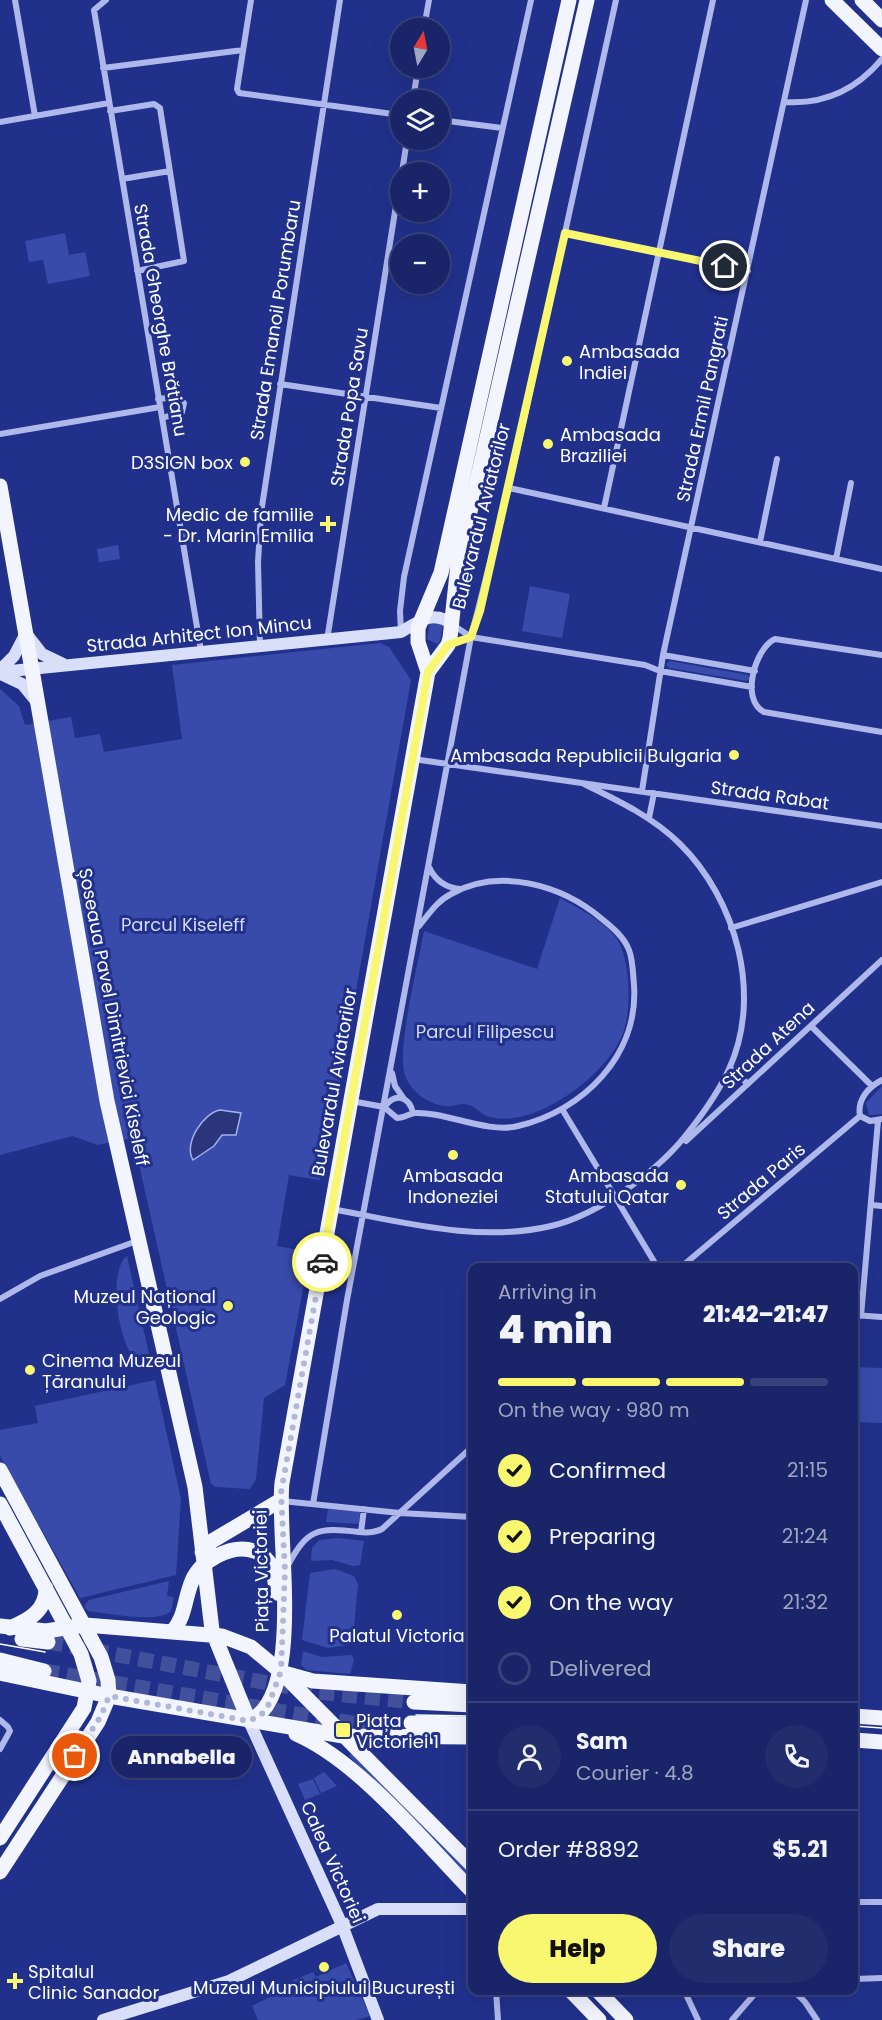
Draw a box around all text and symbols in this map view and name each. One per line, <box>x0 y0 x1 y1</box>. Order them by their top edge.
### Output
north arrow <box>390 18 450 78</box>
map controls <box>390 18 450 294</box>
button: layers <box>390 90 450 150</box>
button: + <box>390 162 450 222</box>
street label: Strada Emanoil Porumbaru <box>244 198 306 442</box>
street label: Strada Gheorghe Brătianu <box>128 202 194 438</box>
button: − <box>390 234 450 294</box>
pin <box>699 240 750 291</box>
icon: home <box>708 249 741 282</box>
street label: Strada Ermil Pangrati <box>670 314 734 504</box>
street label: Strada Popa Savu <box>324 326 374 488</box>
place label: Ambasada Indiei <box>579 339 680 385</box>
marker: Ambasada Indiei <box>560 354 574 368</box>
street label: Bulevardul Aviatorilor <box>446 420 516 612</box>
place label: Ambasada Braziliei <box>560 422 661 468</box>
marker: Ambasada Braziliei <box>541 437 555 451</box>
place label: D3SIGN box <box>131 450 233 475</box>
marker: D3SIGN box <box>238 455 252 469</box>
place label: Medic de familie - Dr. Marin Emilia <box>163 502 314 548</box>
marker: Medic de familie - Dr. Marin Emilia <box>319 515 337 533</box>
street label: Strada Arhitect Ion Mincu <box>85 610 313 658</box>
place label: Ambasada Republicii Bulgaria <box>450 743 722 768</box>
marker: Ambasada Republicii Bulgaria <box>727 748 741 762</box>
street label: Strada Rabat <box>709 774 831 816</box>
street label: Șoseaua Pavel Dimitrievici Kiseleff <box>73 866 155 1168</box>
park label: Parcul Kiseleff <box>121 912 245 937</box>
street label: Bulevardul Aviatorilor <box>305 986 363 1178</box>
street label: Strada Atena <box>716 995 820 1095</box>
park label: Parcul Filipescu <box>416 1019 554 1044</box>
street label: Strada Paris <box>711 1137 811 1225</box>
marker: Ambasada Indoneziei <box>446 1148 460 1162</box>
place label: Ambasada Indoneziei <box>403 1163 503 1209</box>
place label: Ambasada Statului Qatar <box>545 1163 669 1209</box>
marker: Ambasada Statului Qatar <box>674 1178 688 1192</box>
courier <box>292 1232 352 1292</box>
icon: car <box>306 1246 339 1279</box>
text: Arriving in <box>498 1278 597 1306</box>
place label: Muzeul Național Geologic <box>73 1284 216 1330</box>
marker: Muzeul Național Geologic <box>221 1299 235 1313</box>
text: 21:42–21:47 <box>703 1299 828 1330</box>
text: 4 min <box>498 1302 613 1357</box>
place label: Cinema Muzeul Țăranului <box>42 1348 181 1394</box>
marker: Cinema Muzeul Țăranului <box>23 1363 37 1377</box>
text: On the way · 980 m <box>498 1396 690 1424</box>
icon: check <box>498 1454 531 1487</box>
text: Confirmed <box>549 1455 666 1486</box>
text: 21:15 <box>787 1456 828 1484</box>
street label: Piața Victoriei <box>247 1509 275 1633</box>
icon: check <box>498 1520 531 1553</box>
text: Preparing <box>549 1521 656 1552</box>
text: 21:24 <box>782 1522 828 1550</box>
icon: check <box>498 1586 531 1619</box>
text: On the way <box>549 1587 673 1618</box>
text: 21:32 <box>783 1588 828 1616</box>
marker: Palatul Victoria <box>390 1608 404 1622</box>
place label: Palatul Victoria <box>329 1623 465 1648</box>
text: Delivered <box>549 1653 652 1684</box>
place label: Piața Victoriei 1 <box>356 1708 439 1754</box>
marker: Piața Victoriei 1 <box>334 1721 352 1739</box>
button: person <box>498 1725 561 1788</box>
button: phone <box>765 1725 828 1788</box>
text: Sam <box>576 1726 628 1757</box>
pin <box>49 1730 100 1781</box>
callout: Annabella <box>111 1735 252 1777</box>
icon: bag <box>58 1739 91 1772</box>
text: Annabella <box>128 1743 235 1771</box>
text: Courier · 4.8 <box>576 1759 694 1787</box>
street label: Calea Victoriei <box>295 1797 371 1927</box>
text: Order #8892 <box>498 1834 639 1865</box>
text: $5.21 <box>772 1834 828 1865</box>
button: Help <box>498 1914 657 1983</box>
button: Share <box>669 1914 828 1983</box>
place label: Spitalul Clinic Sanador <box>28 1959 160 2005</box>
marker: Muzeul Municipiului București <box>317 1960 331 1974</box>
marker: Spitalul Clinic Sanador <box>6 1972 24 1990</box>
place label: Muzeul Municipiului București <box>193 1975 455 2000</box>

